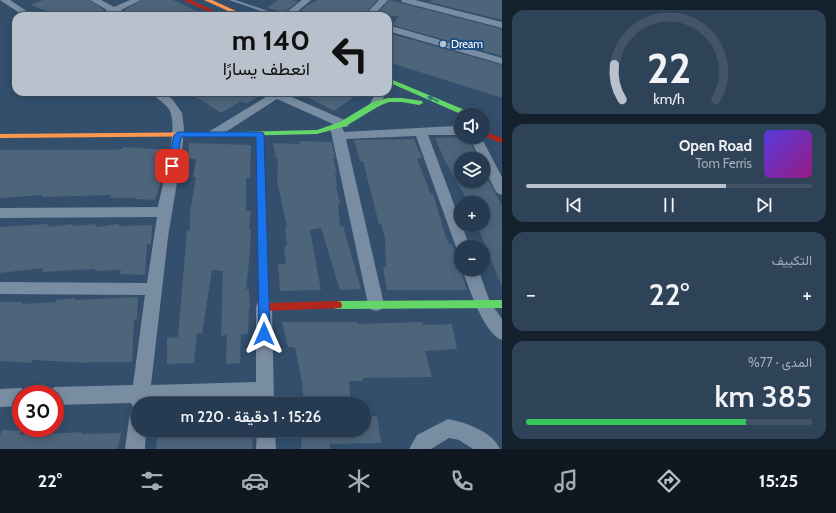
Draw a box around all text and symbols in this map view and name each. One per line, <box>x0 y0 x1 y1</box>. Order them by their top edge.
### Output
text: 140 m <box>232 23 310 57</box>
icon: left <box>324 28 376 80</box>
place label: Dream <box>451 37 483 51</box>
marker: Dream <box>438 39 448 49</box>
text: 22 <box>647 43 691 93</box>
text: انعطف يسارًا <box>223 58 310 80</box>
text: km/h <box>653 90 685 108</box>
one-way arrow <box>427 96 439 102</box>
map controls <box>454 108 490 276</box>
button: sound <box>454 108 490 144</box>
text: Open Road <box>679 137 752 155</box>
pin <box>155 149 189 183</box>
button: layers <box>454 152 490 188</box>
icon: arrive <box>161 155 183 177</box>
text: Tom Ferris <box>695 155 752 171</box>
icon: previous <box>563 194 585 216</box>
icon: pause <box>658 194 680 216</box>
icon: next <box>753 194 775 216</box>
button: + <box>454 196 490 232</box>
button: − <box>454 240 490 276</box>
text: التكييف <box>772 252 812 268</box>
text: 22° <box>649 276 689 313</box>
text: − <box>526 281 536 308</box>
text: + <box>802 281 812 308</box>
position arrow <box>243 313 285 355</box>
text: المدى · 77% <box>748 354 812 370</box>
text: 385 km <box>714 378 812 415</box>
speed limit sign: 30 <box>12 385 64 437</box>
text: 15:26 · 1 دقيقة · 220 m <box>181 408 321 426</box>
icon: filters <box>138 467 166 495</box>
icon: car <box>241 467 269 495</box>
icon: climate <box>345 467 373 495</box>
icon: phone <box>448 467 476 495</box>
icon: music <box>552 467 580 495</box>
icon: directions <box>655 467 683 495</box>
text: 22° <box>38 470 62 492</box>
text: 15:25 <box>759 470 798 492</box>

